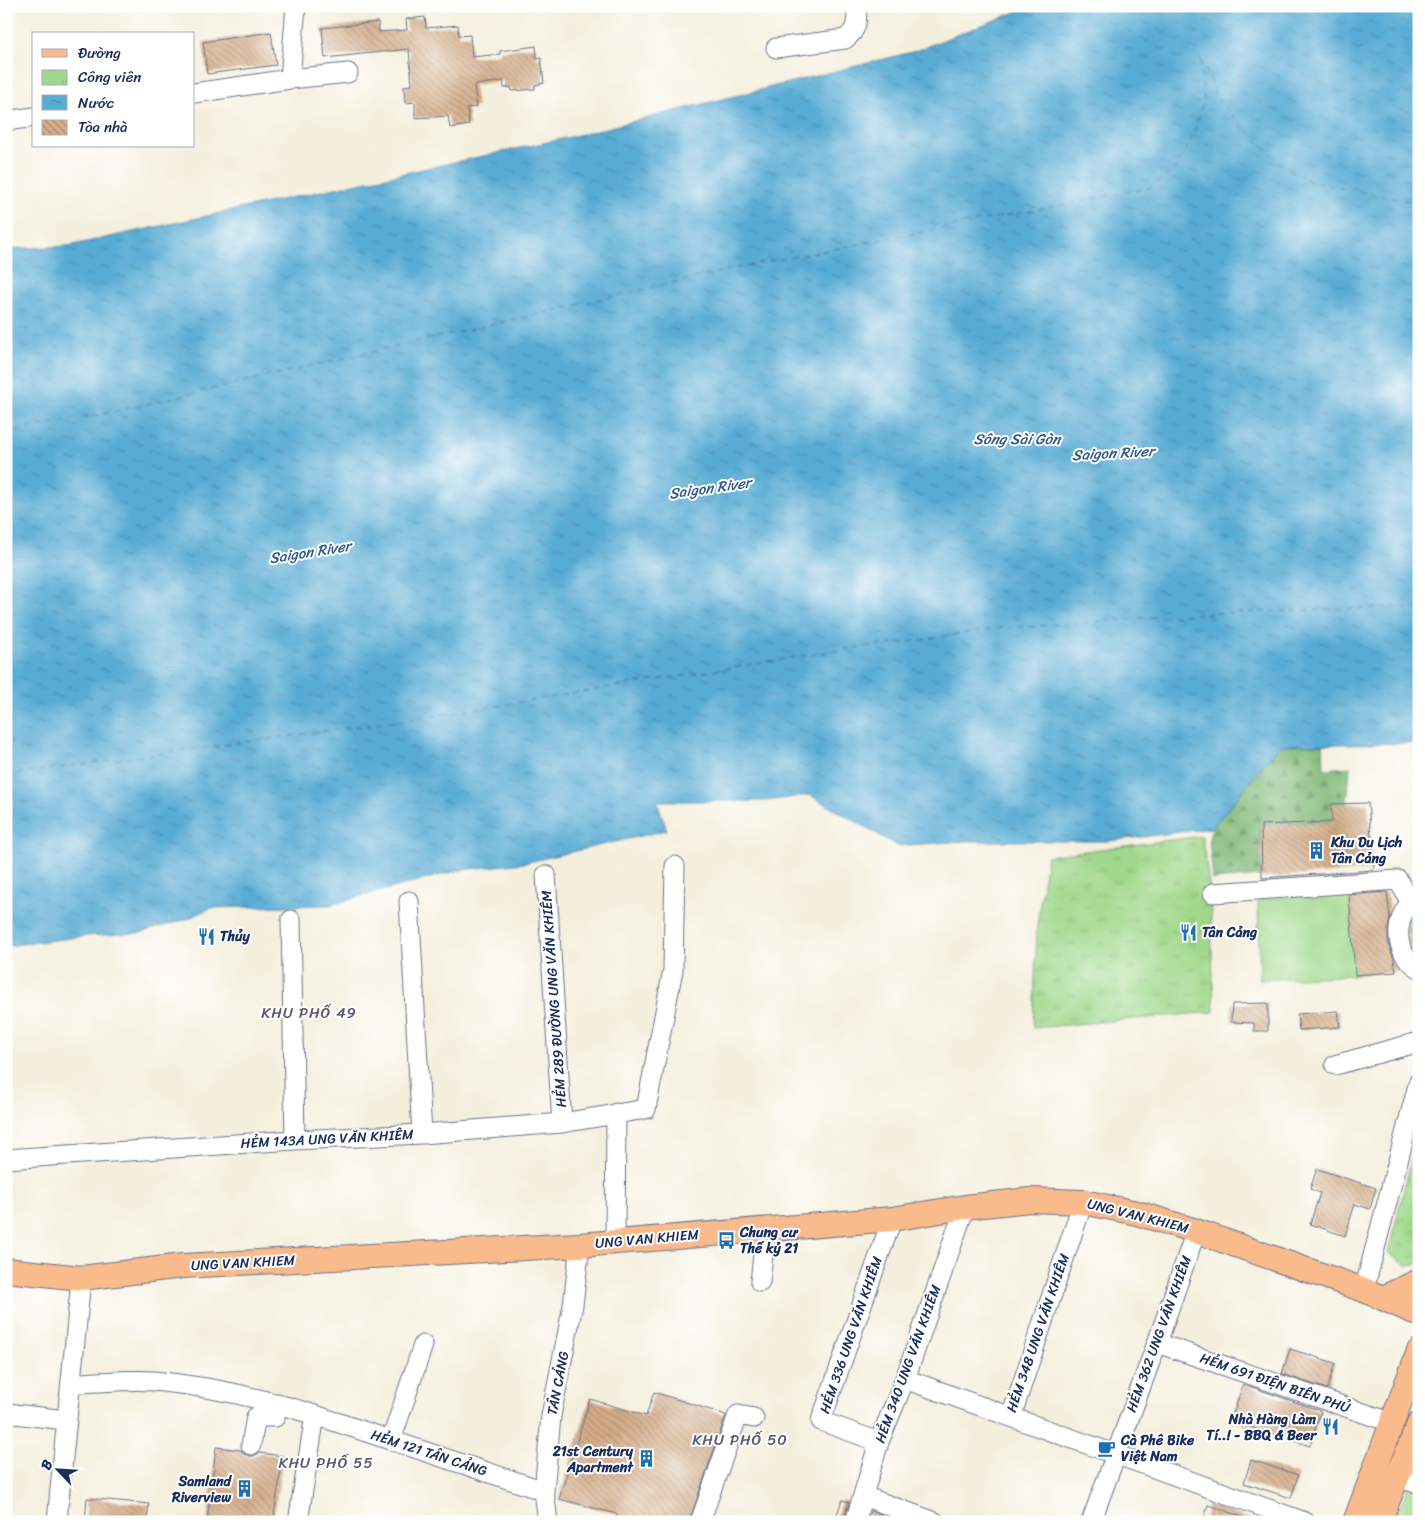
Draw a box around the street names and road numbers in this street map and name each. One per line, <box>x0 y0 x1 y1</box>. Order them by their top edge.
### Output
street label: HẺM 289 ĐƯỜNG UNG VĂN KHIÊM <box>534 889 574 1108</box>
street label: HẺM 143A UNG VĂN KHIÊM <box>240 1122 415 1156</box>
street label: UNG VAN KHIEM <box>1085 1191 1192 1241</box>
street label: UNG VAN KHIEM <box>594 1222 700 1256</box>
street label: UNG VAN KHIEM <box>190 1248 296 1278</box>
street label: HẺM 348 UNG VĂN KHIÊM <box>999 1250 1077 1416</box>
street label: HẺM 362 UNG VĂN KHIÊM <box>1119 1251 1199 1416</box>
street label: HẺM 336 UNG VĂN KHIÊM <box>812 1252 890 1417</box>
street label: HẺM 340 UNG VĂN KHIÊM <box>868 1281 949 1447</box>
street label: HẺM 691 ĐIỆN BIÊN PHỦ <box>1197 1346 1354 1421</box>
street label: TÂN CẢNG <box>540 1349 577 1417</box>
street label: HẺM 121 TÂN CẢNG <box>367 1422 491 1484</box>

